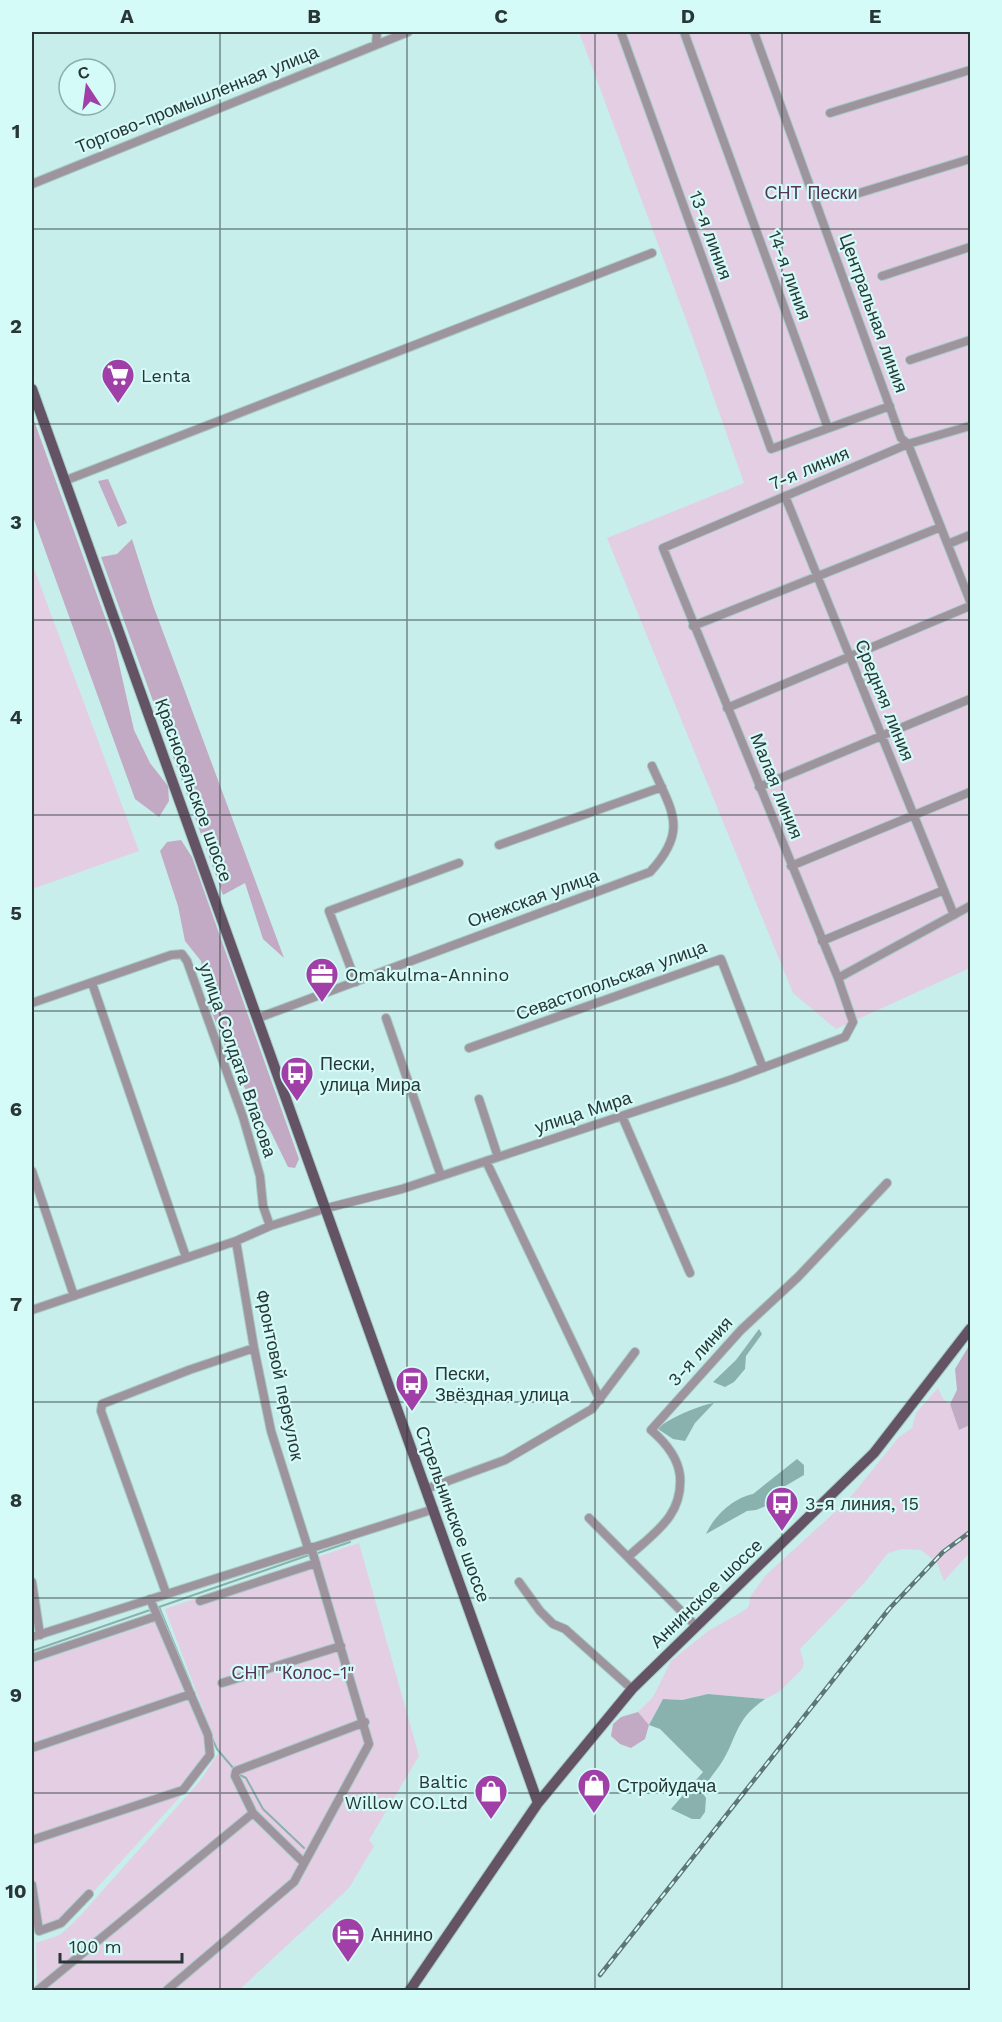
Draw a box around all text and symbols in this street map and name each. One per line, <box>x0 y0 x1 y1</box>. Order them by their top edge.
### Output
text: A <box>120 4 134 28</box>
text: B <box>307 4 321 28</box>
text: C <box>494 4 508 28</box>
text: D <box>681 4 695 28</box>
text: E <box>869 4 881 28</box>
street label: Торгово-промышленная улица <box>73 40 322 157</box>
north arrow <box>57 57 117 117</box>
text: С <box>76 62 92 83</box>
text: 1 <box>12 119 20 143</box>
park label: СНТ Пески <box>764 182 858 203</box>
street label: 13-я линия <box>685 188 737 282</box>
street label: 14-я линия <box>764 228 816 322</box>
street label: Центральная линия <box>835 231 913 395</box>
text: 2 <box>10 314 22 338</box>
supermarket icon: Lenta <box>100 357 136 404</box>
place label: Lenta <box>141 365 191 386</box>
street label: 7-я линия <box>766 442 852 494</box>
text: 3 <box>10 510 22 534</box>
street label: Средняя линия <box>851 636 919 764</box>
street label: Красносельское шоссе <box>151 696 237 884</box>
text: 4 <box>10 705 23 729</box>
street label: Малая линия <box>746 730 808 842</box>
street label: Онежская улица <box>464 864 603 932</box>
text: 5 <box>10 901 22 925</box>
street label: Севастопольская улица <box>513 935 710 1024</box>
office icon: Omakulma-Annino <box>304 956 340 1003</box>
street label: улица Солдата Власова <box>195 960 281 1161</box>
place label: Omakulma-Annino <box>345 964 509 985</box>
place label: Пески, улица Мира <box>320 1053 422 1095</box>
bus stop icon: Пески, улица Мира <box>279 1055 315 1102</box>
street label: улица Мира <box>532 1086 635 1138</box>
text: 6 <box>10 1097 22 1121</box>
street label: Фронтовой переулок <box>252 1288 308 1462</box>
text: 7 <box>10 1292 22 1316</box>
street label: 3-я линия <box>663 1312 737 1390</box>
place label: Пески, Звёздная улица <box>435 1363 570 1405</box>
bus stop icon: Пески, Звёздная улица <box>394 1365 430 1412</box>
street label: Стрельнинское шоссе <box>411 1423 495 1605</box>
bus stop icon: 3-я линия, 15 <box>764 1485 800 1532</box>
text: 8 <box>10 1488 22 1512</box>
place label: 3-я линия, 15 <box>805 1493 919 1514</box>
street label: Аннинское шоссе <box>646 1534 766 1652</box>
park label: СНТ "Колос-1" <box>232 1662 354 1683</box>
text: 9 <box>10 1683 22 1707</box>
shop icon: Стройудача <box>576 1767 612 1814</box>
place label: Baltic Willow CO.Ltd <box>345 1771 468 1813</box>
shop icon: Baltic Willow CO.Ltd <box>473 1773 509 1820</box>
place label: Стройудача <box>617 1775 717 1796</box>
text: 10 <box>5 1879 27 1903</box>
hotel icon: Аннино <box>330 1916 366 1963</box>
place label: Аннино <box>371 1924 433 1945</box>
scale bar <box>60 1926 182 1964</box>
text: 100 m <box>69 1936 122 1957</box>

